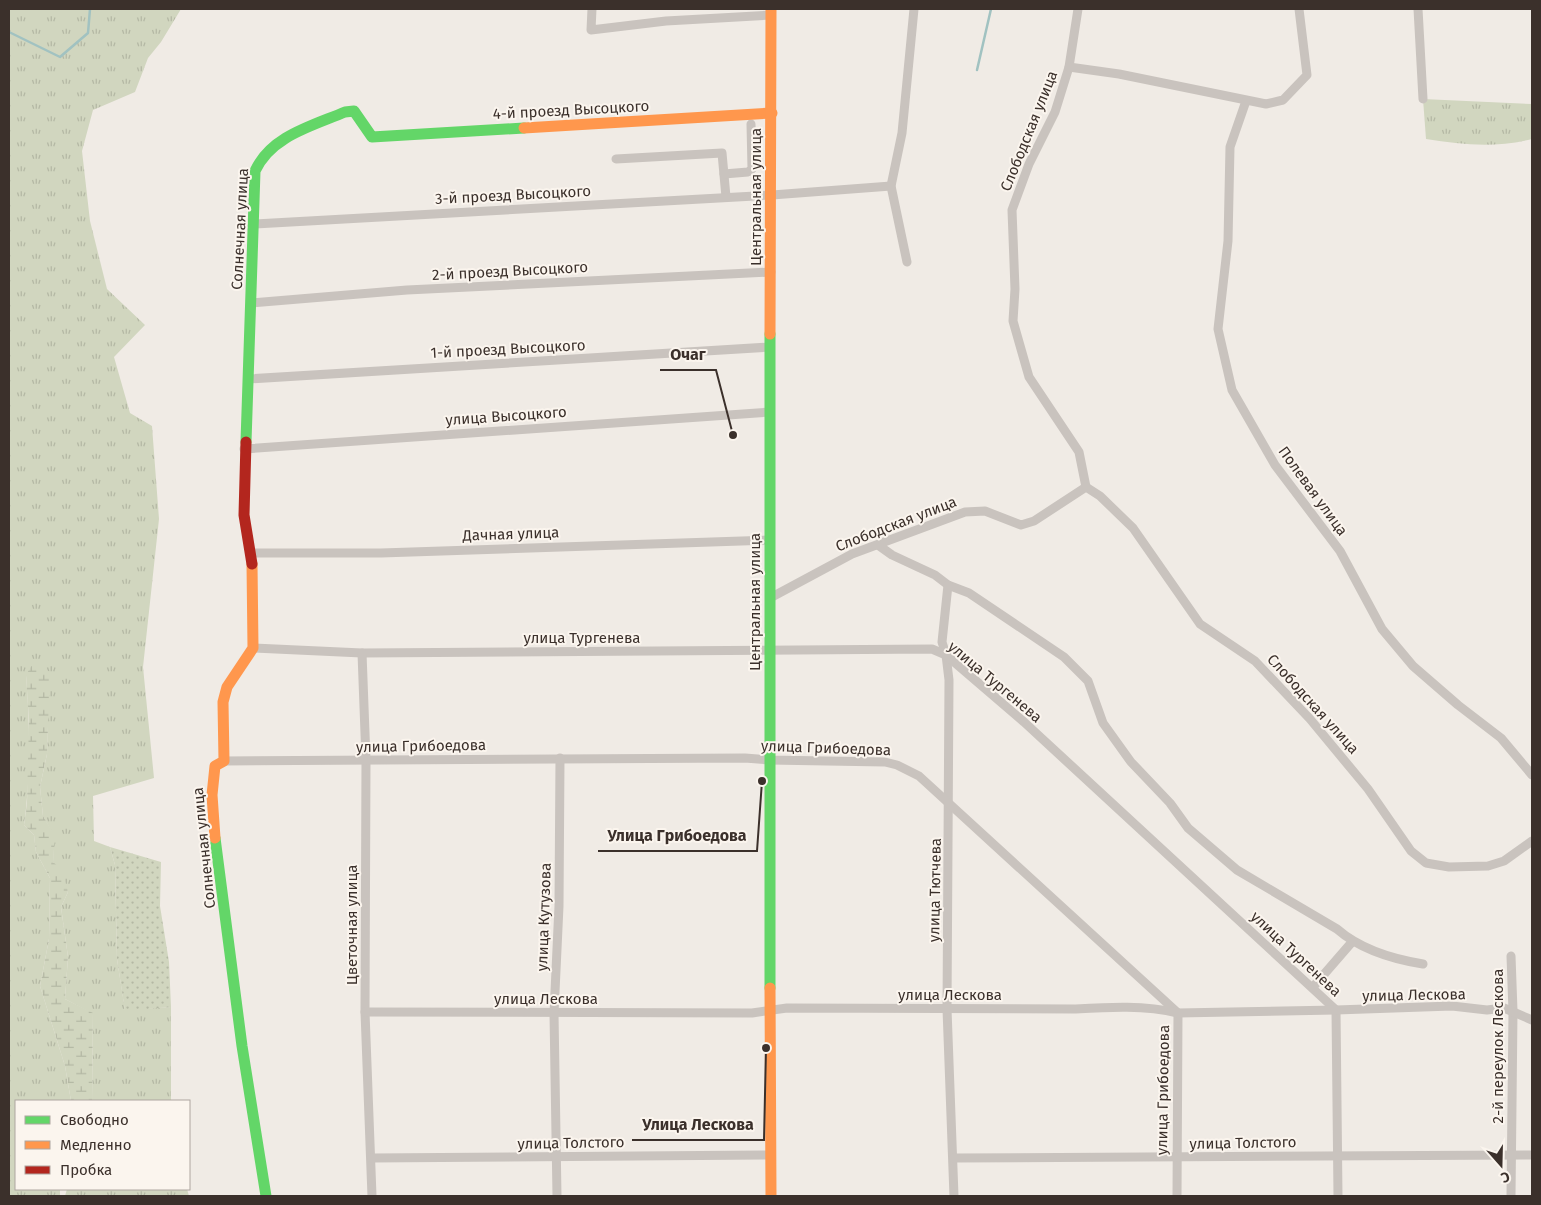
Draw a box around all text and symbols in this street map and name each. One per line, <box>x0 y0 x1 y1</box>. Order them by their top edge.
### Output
street label: Слободская улица <box>997 68 1061 194</box>
street label: 4-й проезд Высоцкого <box>492 97 650 123</box>
street label: Центральная улица <box>747 128 765 266</box>
street label: Солнечная улица <box>228 168 252 290</box>
street label: 3-й проезд Высоцкого <box>434 182 592 208</box>
street label: 2-й проезд Высоцкого <box>432 258 588 284</box>
street label: 1-й проезд Высоцкого <box>430 336 586 362</box>
callout: Очаг <box>660 339 716 370</box>
text: Очаг <box>670 345 707 364</box>
street label: улица Высоцкого <box>445 403 567 429</box>
street label: Полевая улица <box>1275 443 1351 539</box>
street label: Слободская улица <box>833 493 959 555</box>
street label: Дачная улица <box>461 523 560 545</box>
street label: Центральная улица <box>746 533 764 671</box>
street label: улица Тургенева <box>524 629 641 647</box>
street label: улица Тургенева <box>944 638 1046 726</box>
street label: Слободская улица <box>1263 650 1363 758</box>
street label: улица Грибоедова <box>356 736 486 756</box>
street label: улица Грибоедова <box>761 737 891 759</box>
street label: Солнечная улица <box>189 786 219 910</box>
callout: Улица Грибоедова <box>598 820 757 851</box>
text: Улица Грибоедова <box>606 826 747 845</box>
street label: улица Тютчева <box>925 838 945 942</box>
street label: улица Кутузова <box>533 862 555 972</box>
street label: Цветочная улица <box>343 865 361 985</box>
street label: улица Тургенева <box>1247 908 1345 1000</box>
street label: 2-й переулок Лескова <box>1489 969 1507 1123</box>
street label: улица Лескова <box>1362 985 1466 1005</box>
street label: улица Лескова <box>898 986 1002 1004</box>
street label: улица Лескова <box>494 990 598 1008</box>
street label: улица Грибоедова <box>1153 1025 1173 1155</box>
legend <box>15 1100 190 1190</box>
callout: Улица Лескова <box>632 1109 764 1140</box>
text: Свободно <box>60 1111 129 1129</box>
text: Улица Лескова <box>641 1115 754 1134</box>
street label: улица Толстого <box>517 1133 625 1153</box>
street label: улица Толстого <box>1189 1133 1297 1153</box>
text: Медленно <box>60 1136 132 1154</box>
north arrow <box>1476 1140 1526 1190</box>
text: Пробка <box>60 1161 112 1179</box>
text: С <box>1499 1167 1512 1186</box>

